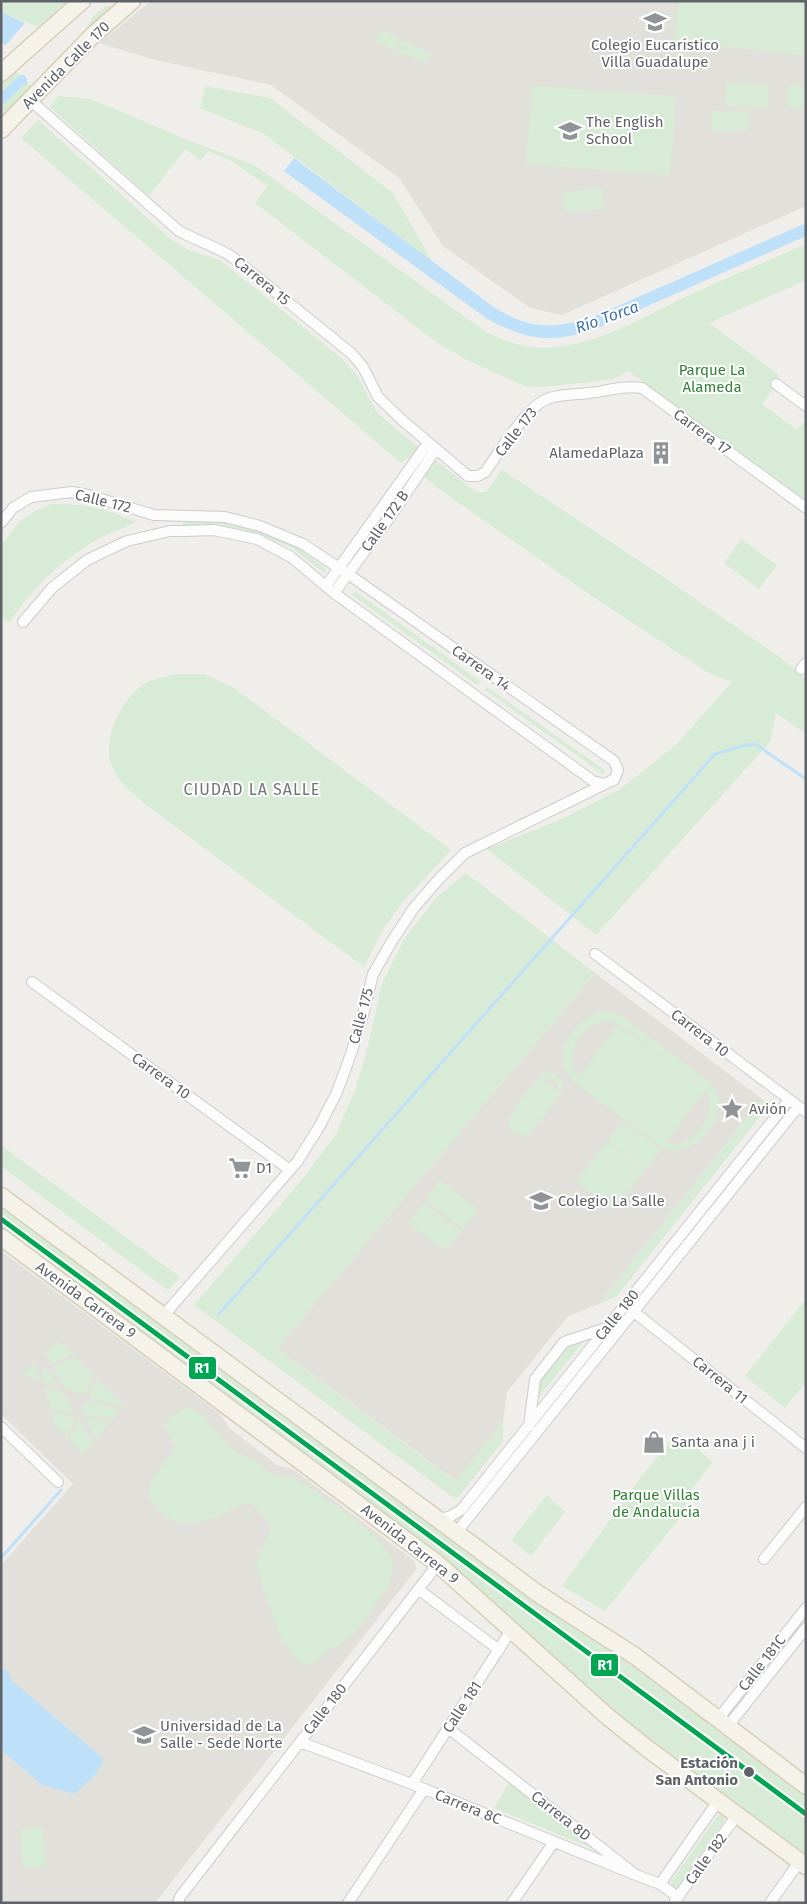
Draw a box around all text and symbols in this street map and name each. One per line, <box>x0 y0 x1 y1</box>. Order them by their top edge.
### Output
school or university icon: Colegio Eucarístico Villa Guadalupe <box>642 9 668 35</box>
street label: Avenida Calle 170 <box>18 17 114 113</box>
place label: Colegio Eucarístico Villa Guadalupe <box>591 36 719 71</box>
place label: The English School <box>586 113 664 148</box>
school or university icon: The English School <box>557 118 583 144</box>
street label: Carrera 15 <box>230 253 294 309</box>
water label: Río Torca <box>573 297 641 337</box>
park label: Parque La Alameda <box>679 361 745 396</box>
street label: Calle 173 <box>491 404 541 460</box>
street label: Carrera 17 <box>670 405 734 459</box>
building icon: AlamedaPlaza <box>648 440 674 466</box>
place label: AlamedaPlaza <box>549 444 644 462</box>
street label: Calle 172 <box>73 485 133 517</box>
street label: Calle 172 B <box>357 487 413 555</box>
street label: Carrera 14 <box>448 641 514 695</box>
district label: CIUDAD LA SALLE <box>184 780 320 799</box>
street label: Calle 175 <box>345 986 377 1046</box>
street label: Carrera 10 <box>667 1005 733 1061</box>
street label: Carrera 10 <box>128 1049 194 1103</box>
place icon: Avión <box>719 1096 745 1122</box>
place label: Avión <box>749 1100 787 1118</box>
supermarket icon: D1 <box>227 1155 253 1181</box>
place label: D1 <box>256 1159 272 1177</box>
school or university icon: Colegio La Salle <box>528 1188 554 1214</box>
place label: Colegio La Salle <box>558 1192 665 1210</box>
street label: Avenida Carrera 9 <box>32 1258 140 1342</box>
street label: Calle 180 <box>591 1286 643 1344</box>
street label: Carrera 11 <box>689 1352 751 1408</box>
line badge: R1 <box>188 1356 217 1380</box>
text: R1 <box>195 1360 209 1377</box>
shop icon: Santa ana j i <box>641 1429 667 1455</box>
place label: Santa ana j i <box>671 1433 755 1451</box>
park label: Parque Villas de Andalucía <box>612 1486 700 1521</box>
street label: Avenida Carrera 9 <box>357 1500 463 1588</box>
street label: Calle 181C <box>734 1631 790 1695</box>
line badge: R1 <box>590 1653 619 1677</box>
text: R1 <box>598 1657 612 1674</box>
street label: Calle 181 <box>439 1678 485 1736</box>
street label: Calle 180 <box>299 1680 351 1738</box>
place label: Universidad de La Salle - Sede Norte <box>160 1717 283 1752</box>
school or university icon: Universidad de La Salle - Sede Norte <box>131 1722 157 1748</box>
place label: Estación San Antonio <box>656 1754 738 1789</box>
marker: Estación San Antonio <box>742 1765 756 1779</box>
street label: Carrera 8C <box>432 1786 504 1829</box>
street label: Carrera 8D <box>527 1787 595 1845</box>
street label: Calle 182 <box>681 1830 731 1888</box>

